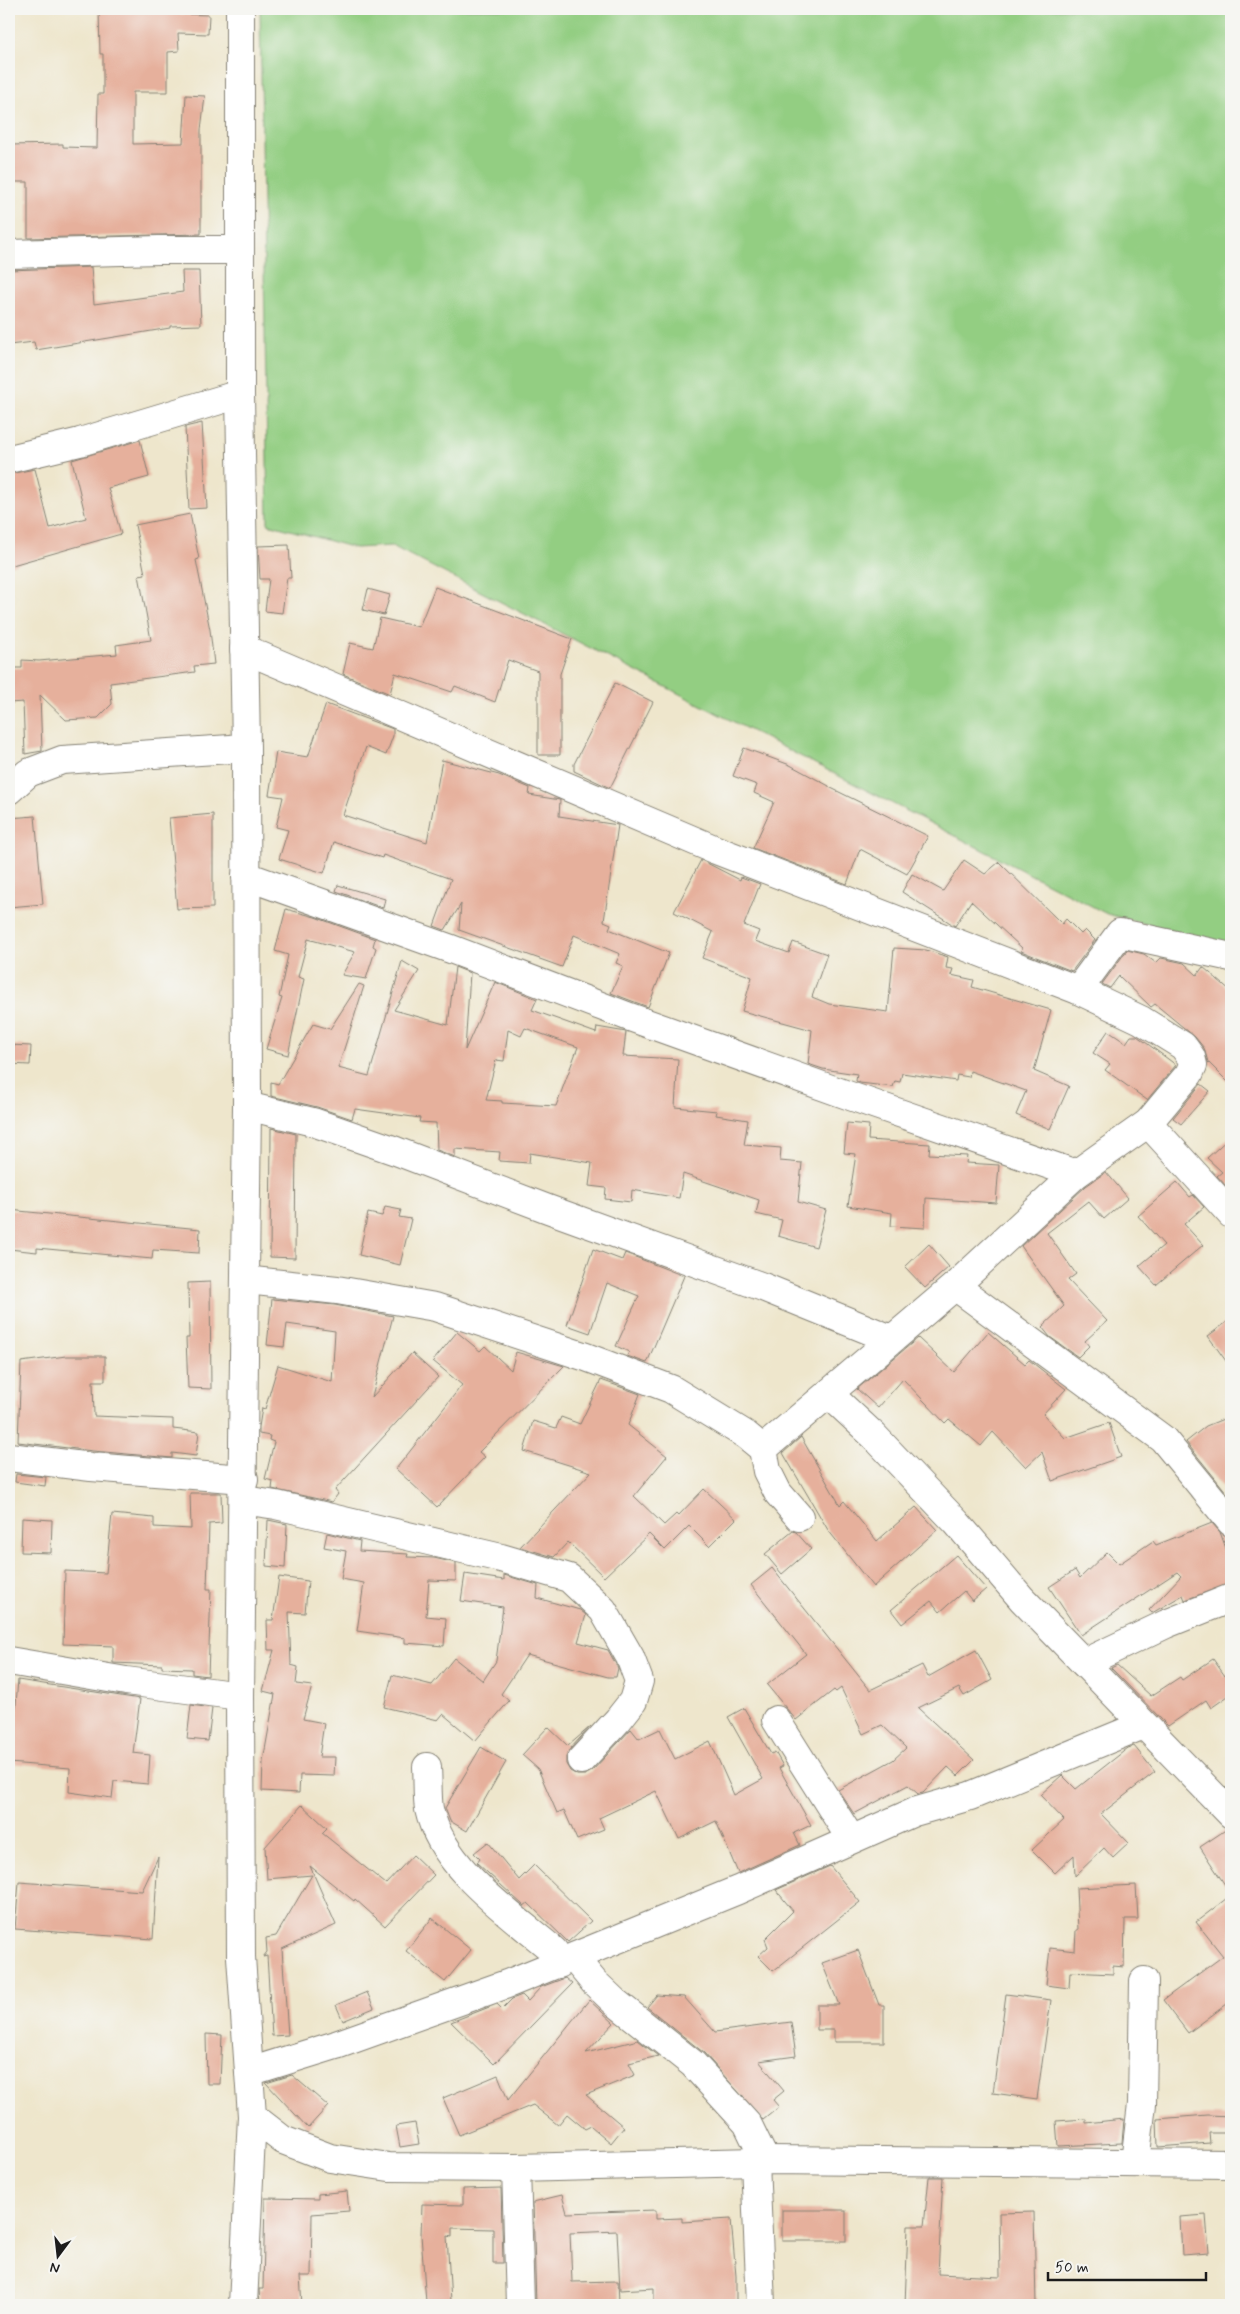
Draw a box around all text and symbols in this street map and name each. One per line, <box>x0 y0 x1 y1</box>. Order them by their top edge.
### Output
north arrow <box>32 2232 82 2282</box>
scale bar <box>1048 2249 1205 2281</box>
text: N <box>48 2258 62 2277</box>
text: 50 m <box>1055 2258 1089 2278</box>

